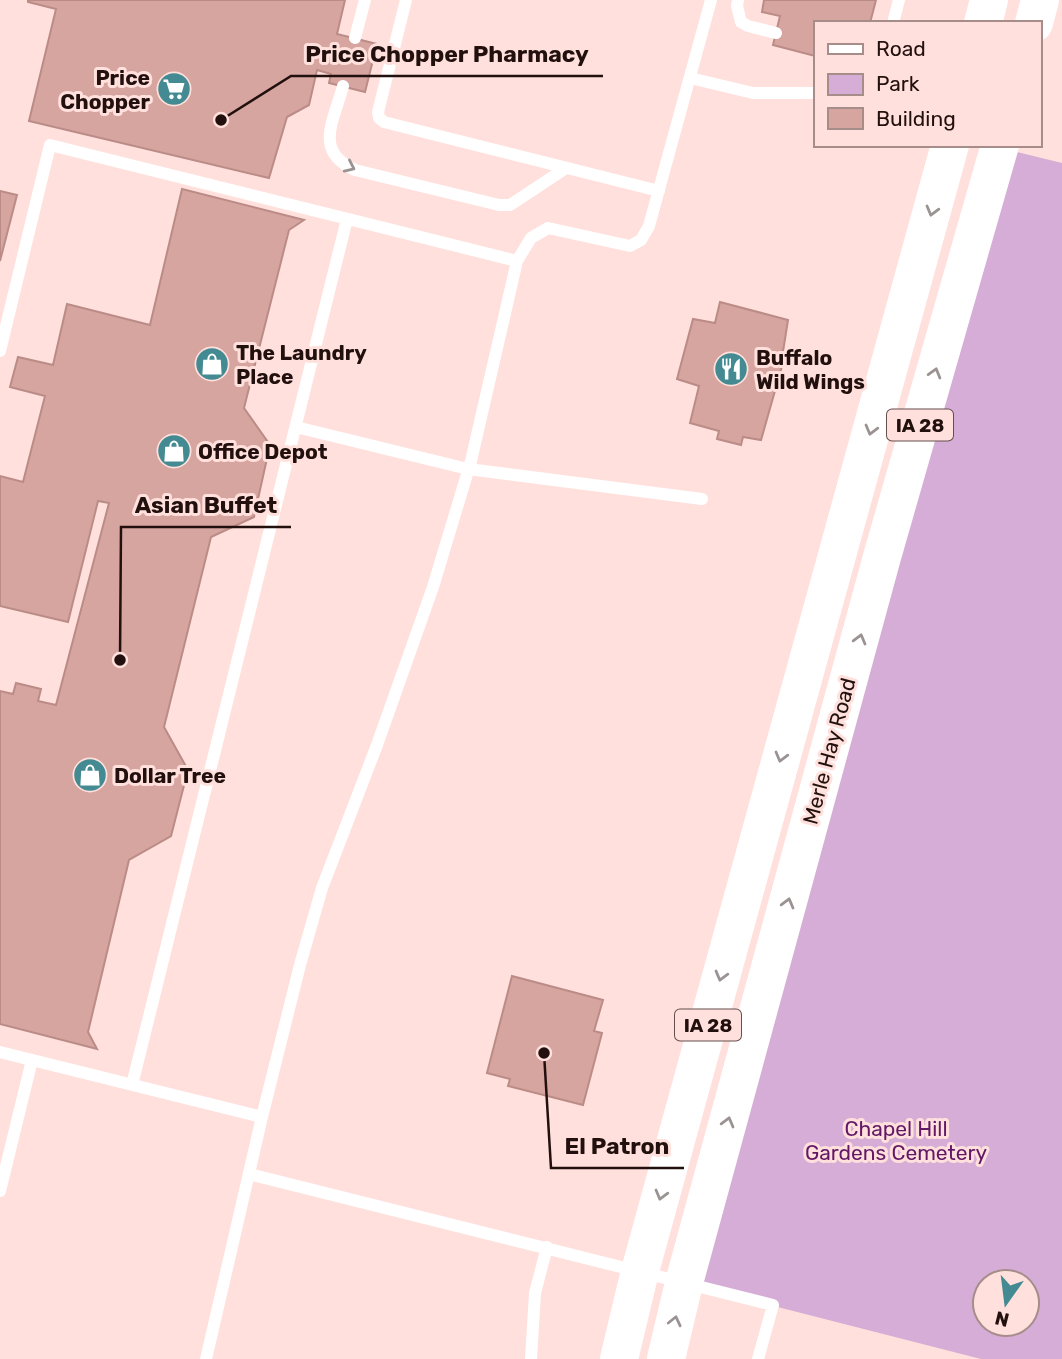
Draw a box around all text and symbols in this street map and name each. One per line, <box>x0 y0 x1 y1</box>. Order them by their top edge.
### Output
legend <box>814 21 1041 147</box>
callout: Price Chopper Pharmacy <box>291 32 603 76</box>
text: Road <box>876 36 926 61</box>
text: Price Chopper Pharmacy <box>305 40 589 68</box>
place label: Price Chopper <box>60 65 150 114</box>
supermarket icon: Price Chopper <box>155 70 193 108</box>
text: Park <box>876 71 920 96</box>
text: Building <box>876 106 956 131</box>
one-way arrow <box>343 159 355 173</box>
one-way arrow <box>926 205 940 217</box>
place label: The Laundry Place <box>236 340 367 389</box>
shop icon: The Laundry Place <box>193 345 231 383</box>
place label: Buffalo Wild Wings <box>756 345 865 394</box>
restaurant icon: Buffalo Wild Wings <box>712 350 750 388</box>
one-way arrow <box>927 367 941 379</box>
road number: IA 28 <box>887 410 953 440</box>
one-way arrow <box>865 424 879 436</box>
shop icon: Office Depot <box>155 432 193 470</box>
place label: Office Depot <box>198 439 328 464</box>
callout: Asian Buffet <box>121 483 291 527</box>
text: Asian Buffet <box>135 491 278 519</box>
one-way arrow <box>852 633 866 645</box>
street label: Merle Hay Road <box>797 675 861 827</box>
one-way arrow <box>775 751 790 763</box>
shop icon: Dollar Tree <box>71 756 109 794</box>
place label: Dollar Tree <box>114 763 226 788</box>
one-way arrow <box>780 897 794 909</box>
one-way arrow <box>715 970 729 982</box>
road number: IA 28 <box>675 1009 741 1040</box>
one-way arrow <box>720 1116 734 1128</box>
park label: Chapel Hill Gardens Cemetery <box>805 1116 987 1165</box>
callout: El Patron <box>551 1124 684 1168</box>
text: El Patron <box>565 1132 669 1160</box>
one-way arrow <box>655 1189 669 1201</box>
north arrow <box>971 1268 1041 1338</box>
text: N <box>993 1306 1011 1332</box>
one-way arrow <box>667 1315 681 1327</box>

